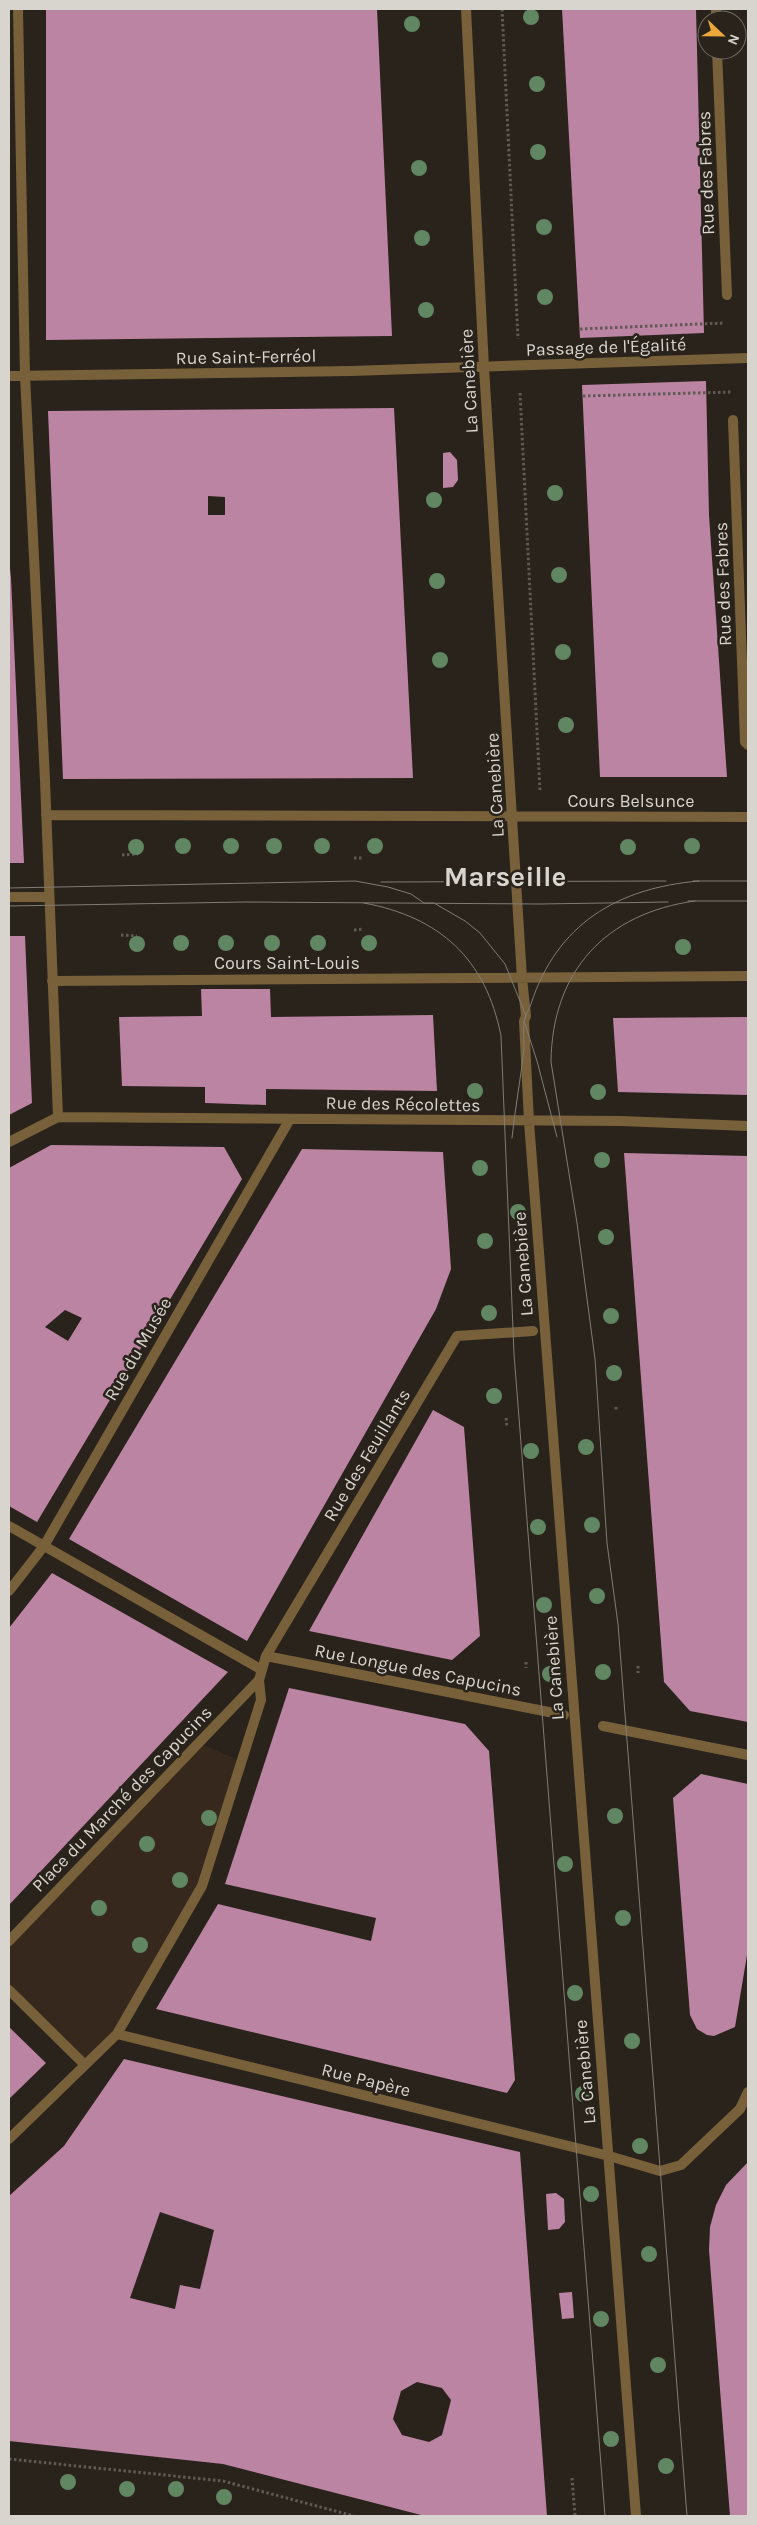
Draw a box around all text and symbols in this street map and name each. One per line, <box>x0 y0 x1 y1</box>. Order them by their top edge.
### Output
north arrow <box>697 10 747 60</box>
text: N <box>724 32 743 48</box>
street label: Rue des Fabres <box>693 111 719 235</box>
street label: La Canebière <box>455 328 483 434</box>
street label: Passage de l'Égalité <box>525 332 687 361</box>
street label: Rue Saint-Ferréol <box>175 345 317 369</box>
street label: Rue des Fabres <box>710 522 736 646</box>
street label: La Canebière <box>481 732 509 838</box>
street label: Cours Belsunce <box>567 790 695 812</box>
district label: Marseille <box>444 860 566 893</box>
street label: Cours Saint-Louis <box>214 952 360 974</box>
street label: Rue des Récolettes <box>325 1092 481 1116</box>
street label: La Canebière <box>508 1211 538 1317</box>
street label: Rue du Musée <box>100 1294 176 1404</box>
street label: Rue des Feuillants <box>319 1385 415 1525</box>
street label: La Canebière <box>539 1615 569 1721</box>
street label: Rue Longue des Capucins <box>313 1639 523 1701</box>
street label: Place du Marché des Capucins <box>27 1701 217 1897</box>
street label: La Canebière <box>569 2019 601 2125</box>
street label: Rue Papère <box>319 2058 413 2102</box>

